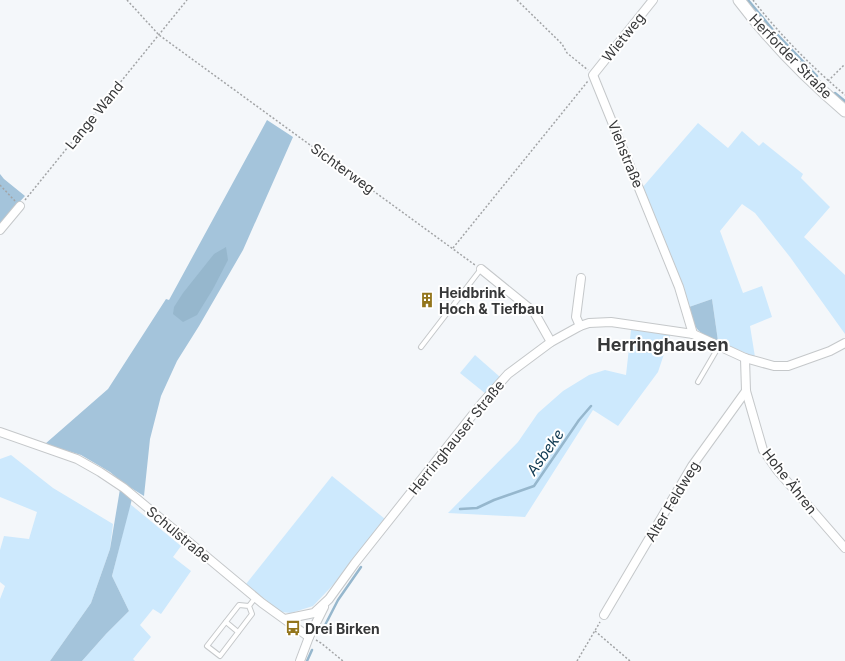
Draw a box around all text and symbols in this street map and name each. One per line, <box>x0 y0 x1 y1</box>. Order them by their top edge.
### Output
street label: Wietweg <box>598 9 648 65</box>
street label: Herforder Straße <box>746 10 836 102</box>
street label: Lange Wand <box>61 78 127 152</box>
street label: Viehstraße <box>605 118 647 190</box>
street label: Sichterweg <box>308 139 378 197</box>
place label: Heidbrink Hoch & Tiefbau <box>439 284 544 317</box>
building icon: Heidbrink Hoch & Tiefbau <box>418 291 436 309</box>
district label: Herringhausen <box>597 334 729 355</box>
street label: Herringhauser Straße <box>405 376 507 498</box>
water label: Asbeke <box>522 425 568 480</box>
street label: Hohe Ähren <box>759 445 821 517</box>
street label: Alter Feldweg <box>641 458 703 544</box>
street label: Schulstraße <box>143 502 215 566</box>
bus stop icon: Drei Birken <box>284 619 302 637</box>
place label: Drei Birken <box>305 620 380 637</box>

